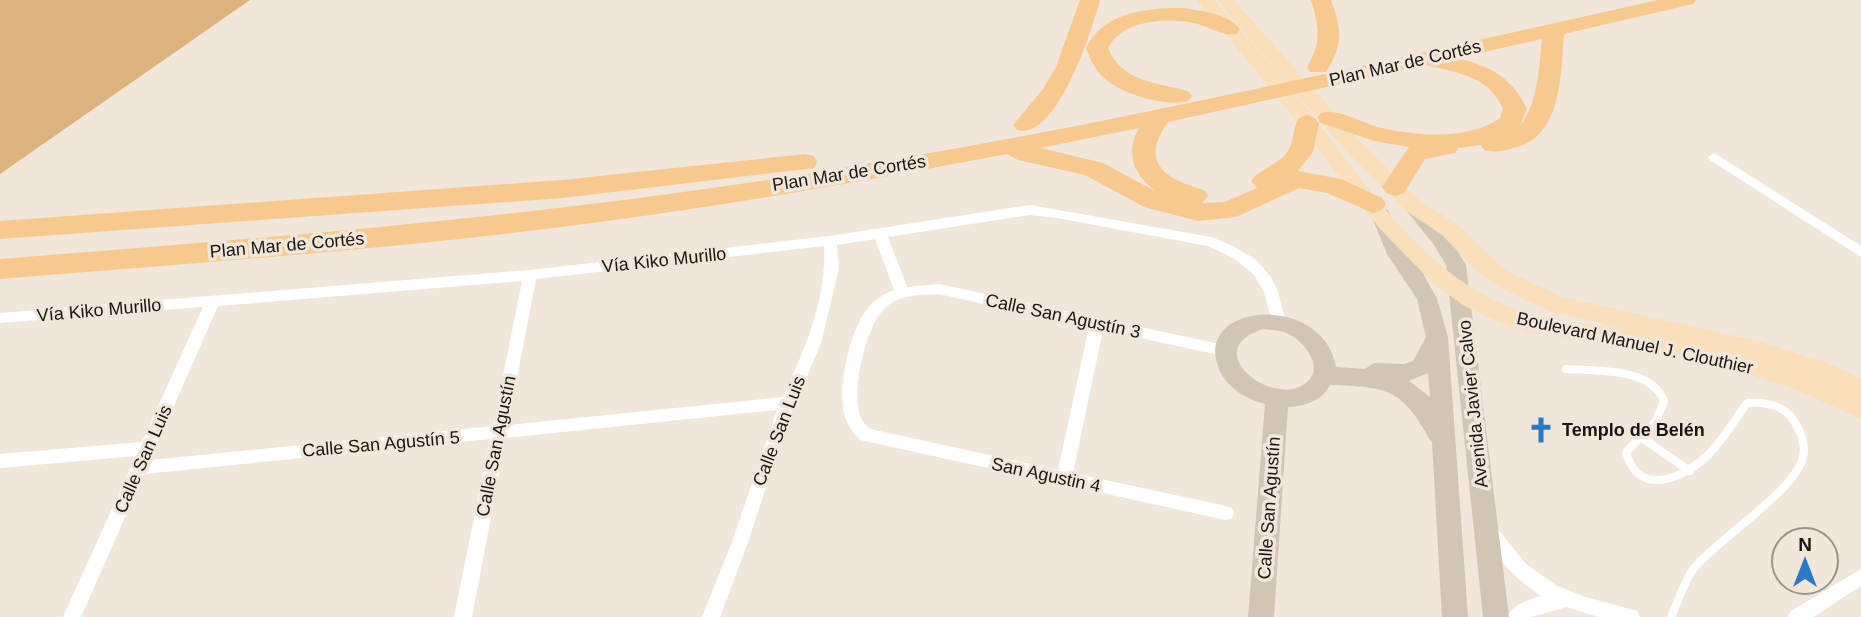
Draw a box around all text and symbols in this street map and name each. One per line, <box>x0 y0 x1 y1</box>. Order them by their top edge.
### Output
street label: Plan Mar de Cortés <box>1327 36 1483 90</box>
street label: Plan Mar de Cortés <box>771 151 927 195</box>
street label: Plan Mar de Cortés <box>209 228 365 262</box>
street label: Vía Kiko Murillo <box>601 244 727 276</box>
street label: Calle San Agustín 3 <box>984 290 1142 342</box>
street label: Vía Kiko Murillo <box>36 295 162 325</box>
street label: Boulevard Manuel J. Clouthier <box>1515 308 1755 378</box>
street label: Avenida Javier Calvo <box>1454 319 1492 489</box>
street label: Calle San Luis <box>749 373 809 489</box>
street label: Calle San Agustín <box>473 374 519 518</box>
street label: Calle San Luis <box>110 402 176 516</box>
church icon: Templo de Belén <box>1526 415 1556 445</box>
place label: Templo de Belén <box>1562 420 1705 440</box>
street label: Calle San Agustín 5 <box>301 427 461 461</box>
street label: Calle San Agustín <box>1254 436 1284 580</box>
street label: San Agustin 4 <box>990 454 1102 496</box>
north arrow <box>1770 526 1840 596</box>
text: N <box>1798 534 1812 555</box>

